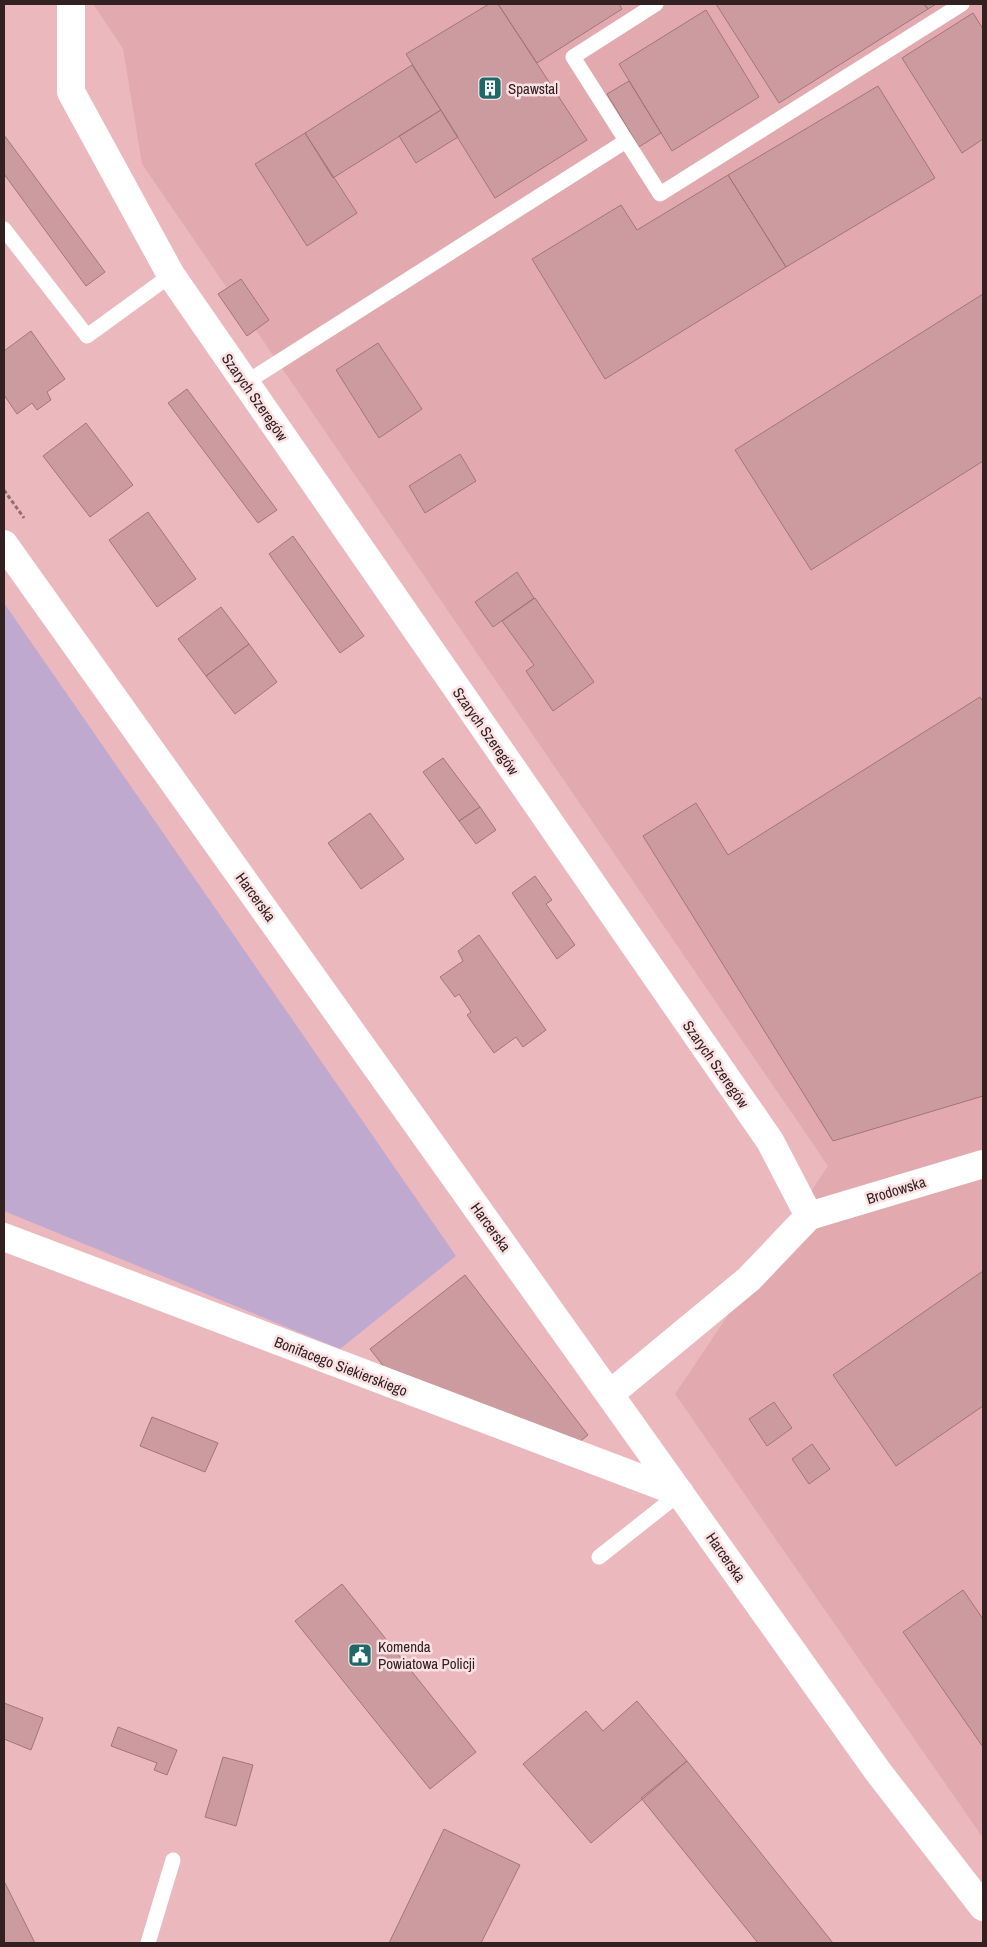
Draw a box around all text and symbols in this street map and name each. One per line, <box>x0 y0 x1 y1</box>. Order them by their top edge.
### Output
building icon: Spawstal <box>477 75 503 101</box>
place label: Spawstal <box>508 78 558 99</box>
street label: Szarych Szeregów <box>217 349 293 445</box>
street label: Szarych Szeregów <box>448 683 524 779</box>
street label: Harcerska <box>231 868 281 926</box>
street label: Szarych Szeregów <box>678 1016 754 1112</box>
street label: Brodowska <box>864 1171 928 1209</box>
street label: Harcerska <box>466 1198 516 1256</box>
street label: Bonifacego Siekierskiego <box>271 1331 411 1401</box>
street label: Harcerska <box>701 1528 751 1586</box>
place label: Komenda Powiatowa Policji <box>378 1636 475 1674</box>
public building icon: Komenda Powiatowa Policji <box>347 1642 373 1668</box>

